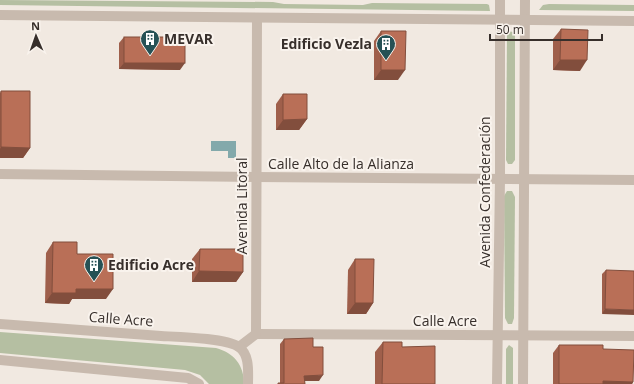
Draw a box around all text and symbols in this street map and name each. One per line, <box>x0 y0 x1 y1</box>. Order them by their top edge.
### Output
north arrow <box>16 16 56 56</box>
scale bar <box>490 16 602 42</box>
text: N <box>31 18 40 33</box>
text: 50 m <box>496 21 524 38</box>
building icon: MEVAR <box>139 28 161 56</box>
place label: MEVAR <box>164 29 214 48</box>
building icon: Edificio Vezla <box>375 33 397 61</box>
place label: Edificio Vezla <box>281 34 372 53</box>
street label: Avenida Confederación <box>475 116 494 268</box>
street label: Calle Alto de la Alianza <box>268 154 414 173</box>
street label: Avenida Litoral <box>232 157 251 255</box>
building icon: Edificio Acre <box>83 254 105 282</box>
place label: Edificio Acre <box>108 255 194 274</box>
street label: Calle Acre <box>88 307 154 330</box>
street label: Calle Acre <box>413 311 477 330</box>

